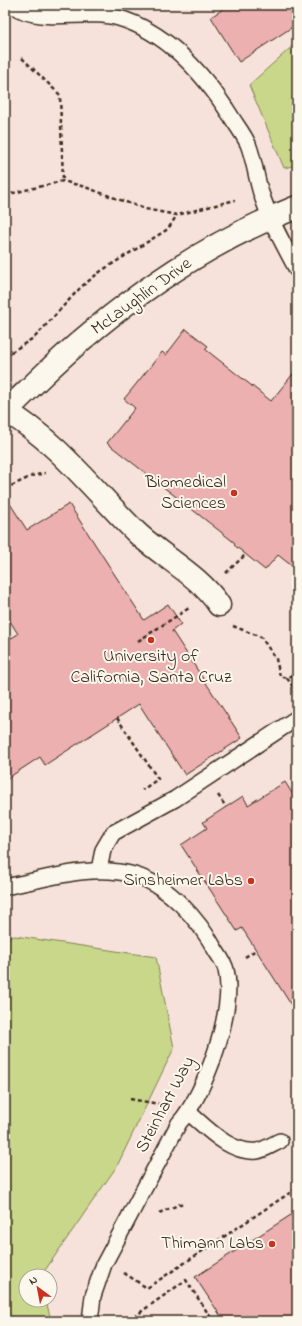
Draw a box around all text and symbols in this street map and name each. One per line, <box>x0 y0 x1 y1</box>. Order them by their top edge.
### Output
street label: McLaughlin Drive <box>86 251 199 343</box>
place label: Biomedical Sciences <box>144 470 226 517</box>
marker: Biomedical Sciences <box>229 488 239 498</box>
marker: University of California, Santa Cruz <box>146 635 156 645</box>
place label: University of California, Santa Cruz <box>70 644 232 691</box>
place label: Sinsheimer Labs <box>123 868 243 894</box>
marker: Sinsheimer Labs <box>246 876 256 886</box>
street label: Steinhart Way <box>130 1052 202 1158</box>
place label: Thimann Labs <box>161 1231 264 1257</box>
marker: Thimann Labs <box>267 1239 277 1249</box>
north arrow <box>18 1268 58 1308</box>
text: N <box>26 1272 41 1289</box>

